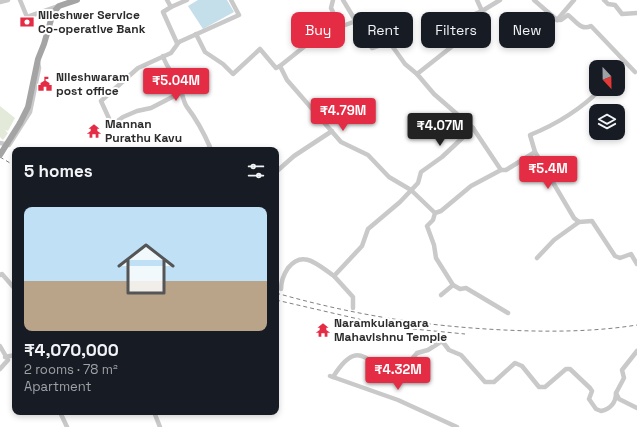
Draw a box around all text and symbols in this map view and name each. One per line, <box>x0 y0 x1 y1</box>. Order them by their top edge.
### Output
place label: Nileshwer Service Co-operative Bank <box>38 7 146 37</box>
chip: Buy <box>291 12 345 48</box>
chip: Rent <box>353 12 413 48</box>
chip: Filters <box>421 12 491 48</box>
chip: New <box>499 12 555 48</box>
bank icon: Nileshwer Service Co-operative Bank <box>19 14 35 30</box>
north arrow <box>589 60 625 96</box>
map controls <box>589 60 625 140</box>
pin: ₹5.04M <box>143 68 209 102</box>
place label: Nileshwaram post office <box>56 69 129 99</box>
text: ₹5.04M <box>152 72 200 89</box>
public building icon: Nileshwaram post office <box>37 76 53 92</box>
pin: ₹4.79M <box>310 98 376 132</box>
text: ₹4.79M <box>320 102 366 119</box>
button: layers <box>589 104 625 140</box>
pin: ₹4.07M <box>407 113 473 147</box>
place label: Mannan Purathu Kavu <box>105 116 182 146</box>
text: ₹4.07M <box>417 117 463 134</box>
temple icon: Mannan Purathu Kavu <box>86 123 102 139</box>
pin: ₹5.4M <box>520 156 576 190</box>
text: 5 homes <box>24 160 93 182</box>
icon: filters <box>245 160 267 182</box>
text: ₹5.4M <box>528 160 568 177</box>
icon: home <box>110 233 182 305</box>
place label: Naramkulangara Mahavishnu Temple <box>334 315 447 345</box>
temple icon: Naramkulangara Mahavishnu Temple <box>315 322 331 338</box>
text: ₹4,070,000 <box>24 339 119 361</box>
pin: ₹4.32M <box>365 357 431 391</box>
text: 2 rooms · 78 m² <box>24 361 118 378</box>
text: ₹4.32M <box>374 361 422 378</box>
text: Apartment <box>24 378 92 395</box>

